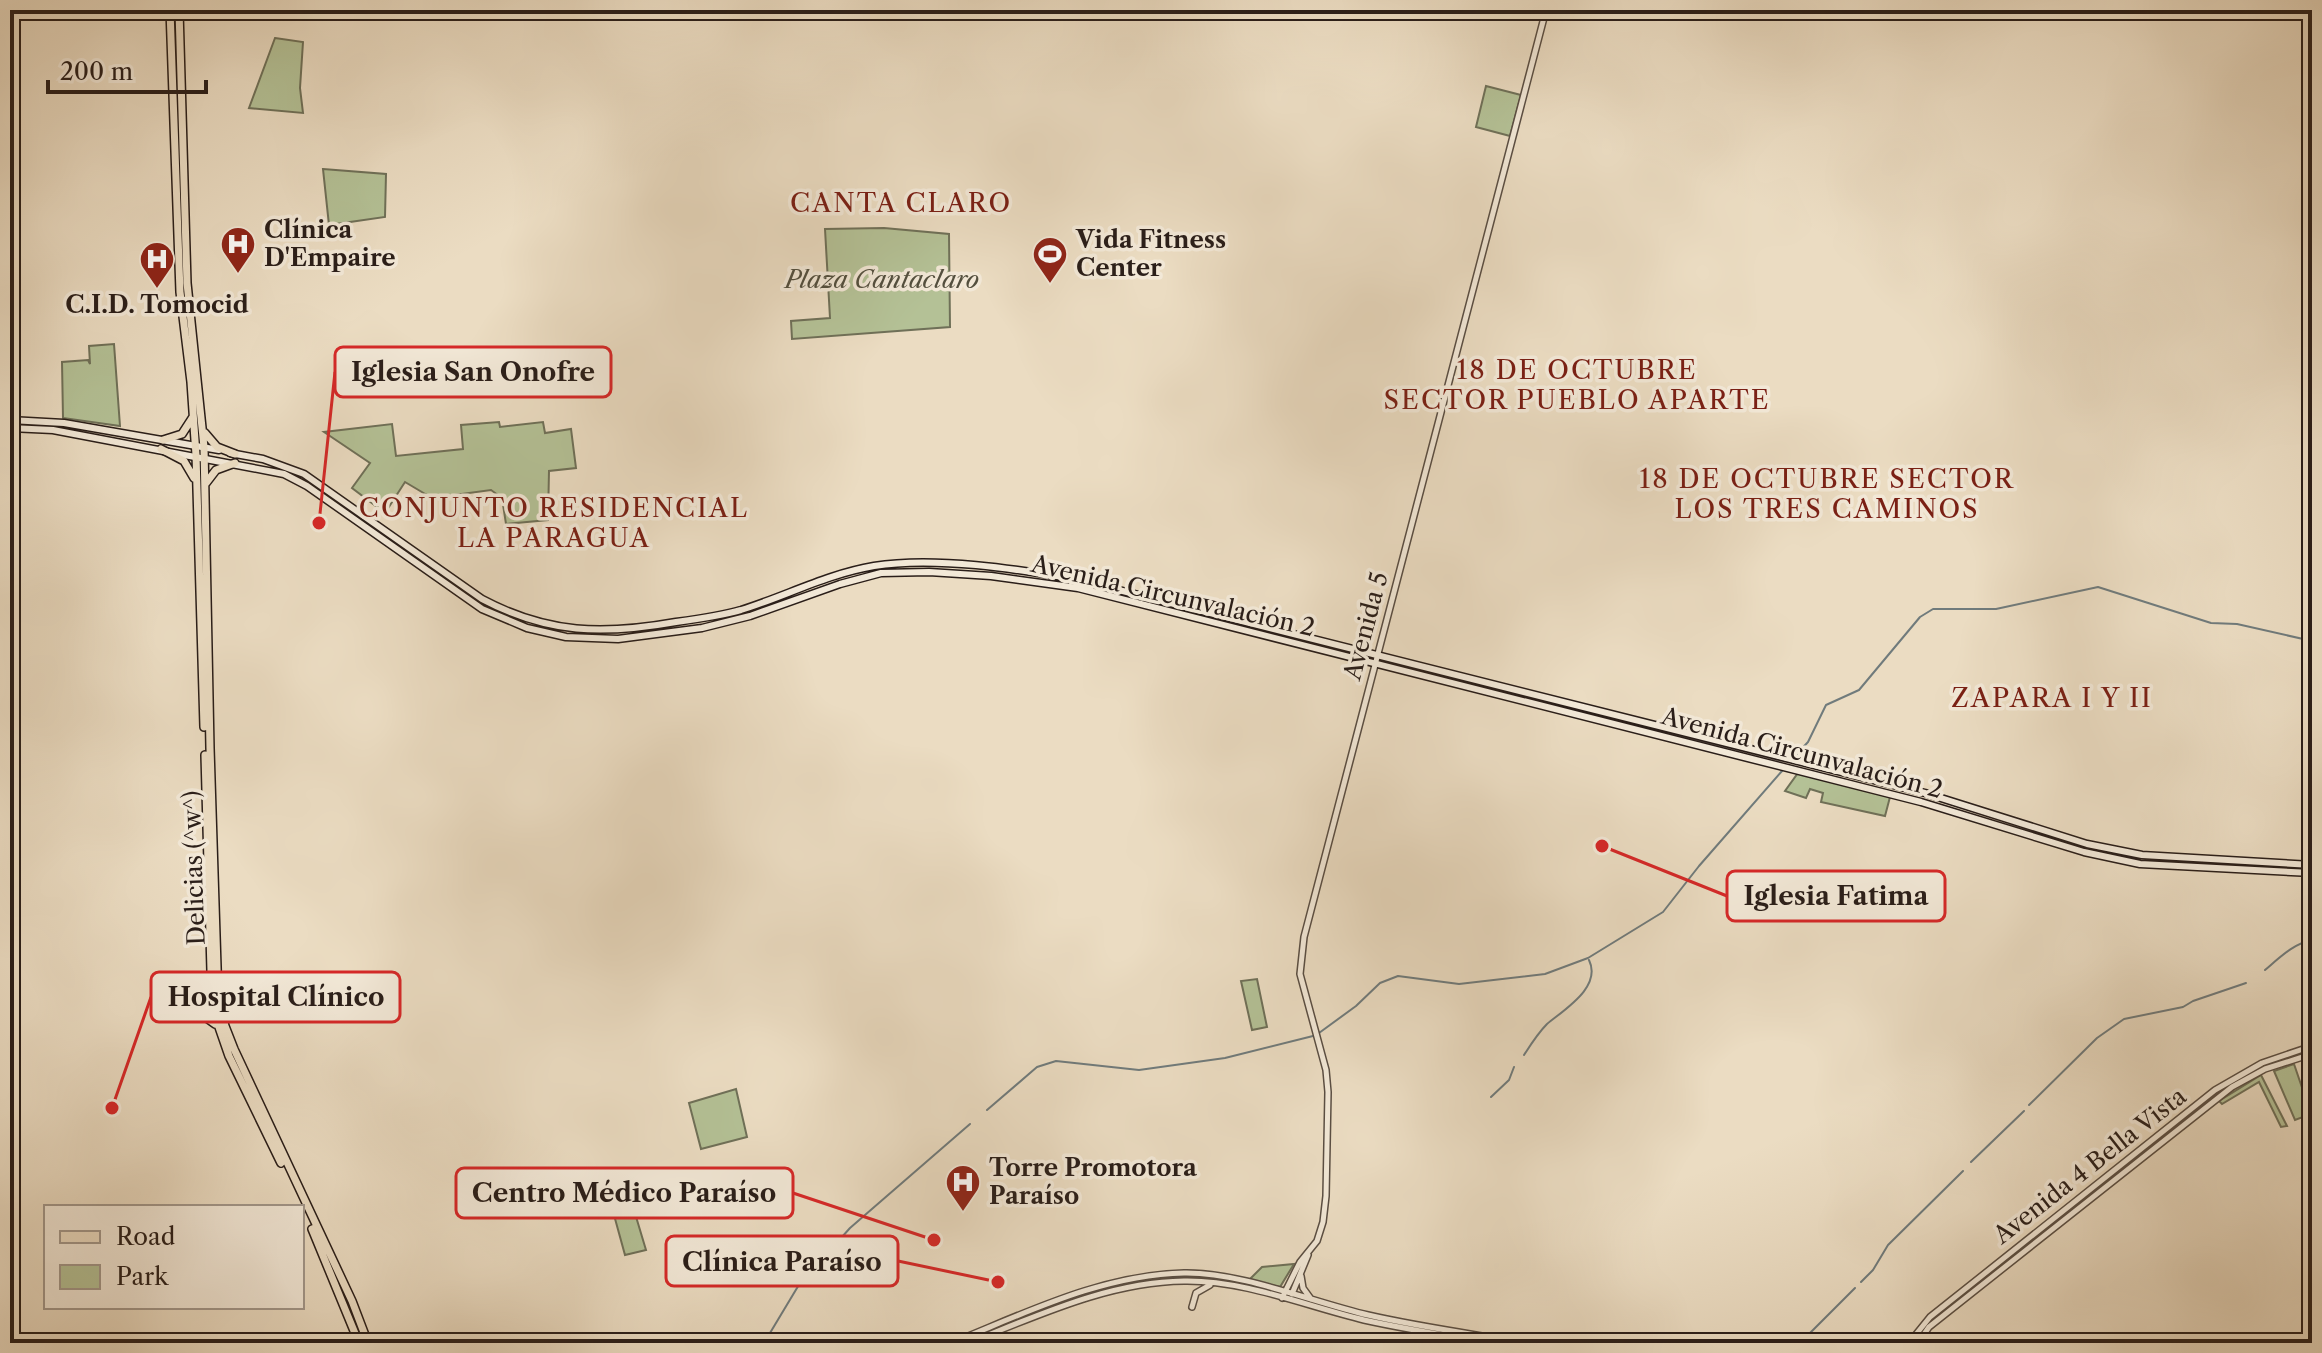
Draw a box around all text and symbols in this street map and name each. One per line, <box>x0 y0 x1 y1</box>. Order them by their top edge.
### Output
scale bar <box>48 44 206 94</box>
text: 200 m <box>60 57 133 86</box>
district label: CANTA CLARO <box>790 187 1012 219</box>
place label: Clínica D'Empaire <box>264 215 396 272</box>
hospital icon: Clínica D'Empaire <box>219 225 257 275</box>
place label: Vida Fitness Center <box>1075 225 1226 282</box>
sports icon: Vida Fitness Center <box>1031 235 1069 285</box>
hospital icon: C.I.D. Tomocid <box>138 240 176 290</box>
park label: Plaza Cantaclaro <box>783 265 979 294</box>
place label: C.I.D. Tomocid <box>65 290 249 319</box>
callout: Iglesia San Onofre <box>335 347 611 397</box>
district label: 18 DE OCTUBRE SECTOR PUEBLO APARTE <box>1383 354 1771 416</box>
text: Iglesia San Onofre <box>351 356 595 388</box>
district label: 18 DE OCTUBRE SECTOR LOS TRES CAMINOS <box>1639 463 2015 525</box>
district label: CONJUNTO RESIDENCIAL LA PARAGUA <box>359 492 749 554</box>
street label: Avenida Circunvalación 2 <box>1028 549 1318 642</box>
street label: Avenida 5 <box>1337 569 1394 684</box>
district label: ZAPARA I Y II <box>1951 682 2153 714</box>
street label: Avenida Circunvalación 2 <box>1657 701 1946 804</box>
street label: Delicias (^w^) <box>176 790 211 946</box>
callout: Iglesia Fatima <box>1727 871 1945 921</box>
text: Iglesia Fatima <box>1743 880 1930 912</box>
callout: Hospital Clínico <box>151 972 400 1022</box>
text: Hospital Clínico <box>168 981 384 1013</box>
street label: Avenida 4 Bella Vista <box>1987 1081 2192 1250</box>
place label: Torre Promotora Paraíso <box>989 1153 1198 1210</box>
hospital icon: Torre Promotora Paraíso <box>944 1163 982 1213</box>
callout: Centro Médico Paraíso <box>456 1168 793 1218</box>
text: Centro Médico Paraíso <box>472 1177 776 1209</box>
legend <box>44 1205 304 1309</box>
text: Road <box>116 1222 176 1251</box>
callout: Clínica Paraíso <box>666 1236 898 1286</box>
text: Clínica Paraíso <box>682 1246 882 1278</box>
text: Park <box>116 1262 169 1291</box>

